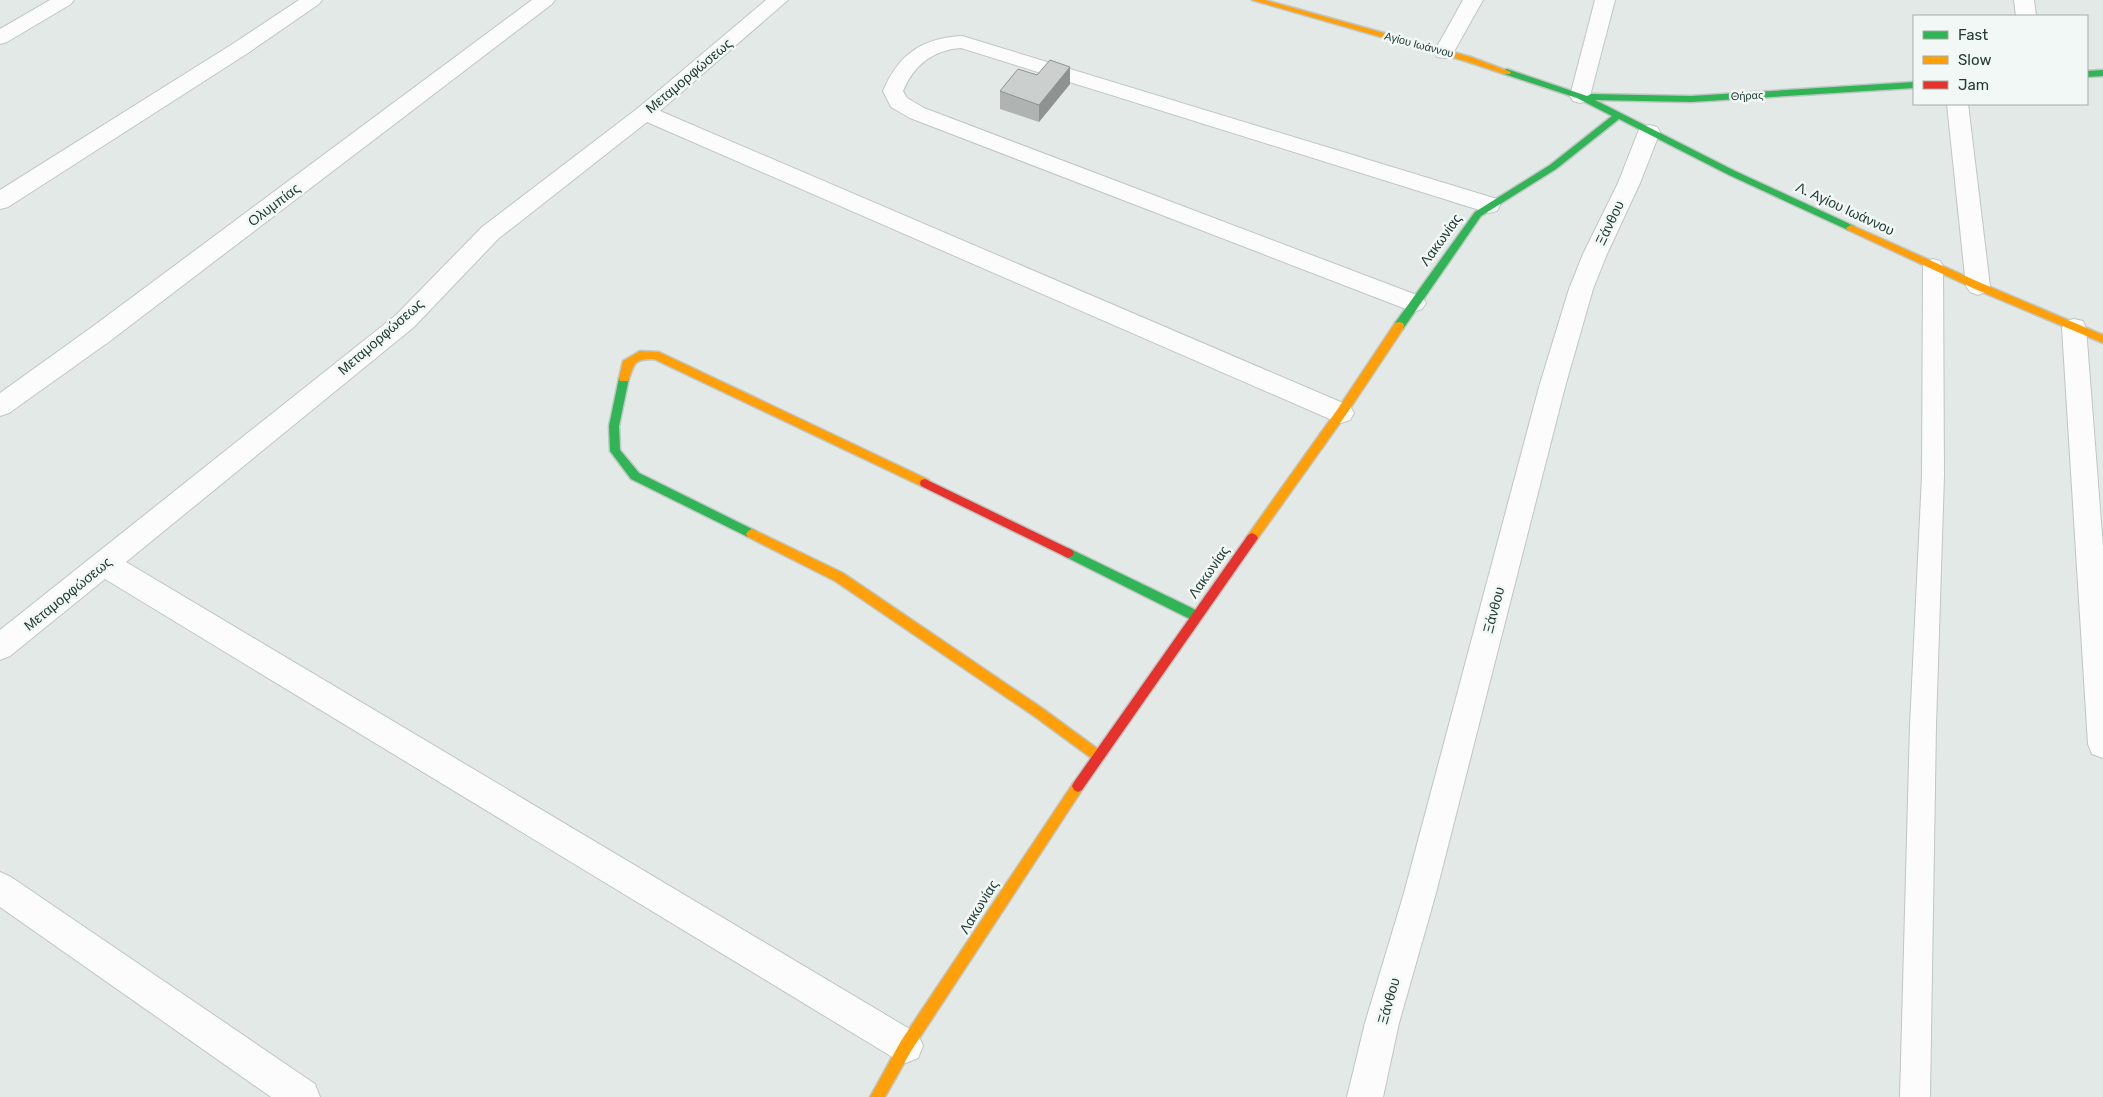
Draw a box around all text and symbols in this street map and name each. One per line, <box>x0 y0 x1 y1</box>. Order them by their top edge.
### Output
legend <box>1913 15 2088 105</box>
text: Fast <box>1958 26 1988 44</box>
street label: Αγίου Ιωάννου <box>1383 30 1455 60</box>
street label: Μεταμορφώσεως <box>642 35 736 117</box>
text: Slow <box>1958 51 1991 69</box>
text: Jam <box>1958 76 1989 94</box>
street label: Θήρας <box>1730 89 1764 103</box>
street label: Λ. Αγίου Ιωάννου <box>1793 179 1897 239</box>
street label: Ολυμπίας <box>245 180 304 230</box>
street label: Ξάνθου <box>1592 198 1628 248</box>
street label: Λακωνίας <box>1416 210 1466 269</box>
street label: Μεταμορφώσεως <box>335 295 427 379</box>
street label: Λακωνίας <box>1185 542 1233 602</box>
street label: Μεταμορφώσεως <box>21 553 115 635</box>
street label: Ξάνθου <box>1480 585 1508 635</box>
street label: Λακωνίας <box>956 877 1002 937</box>
street label: Ξάνθου <box>1374 976 1404 1026</box>

